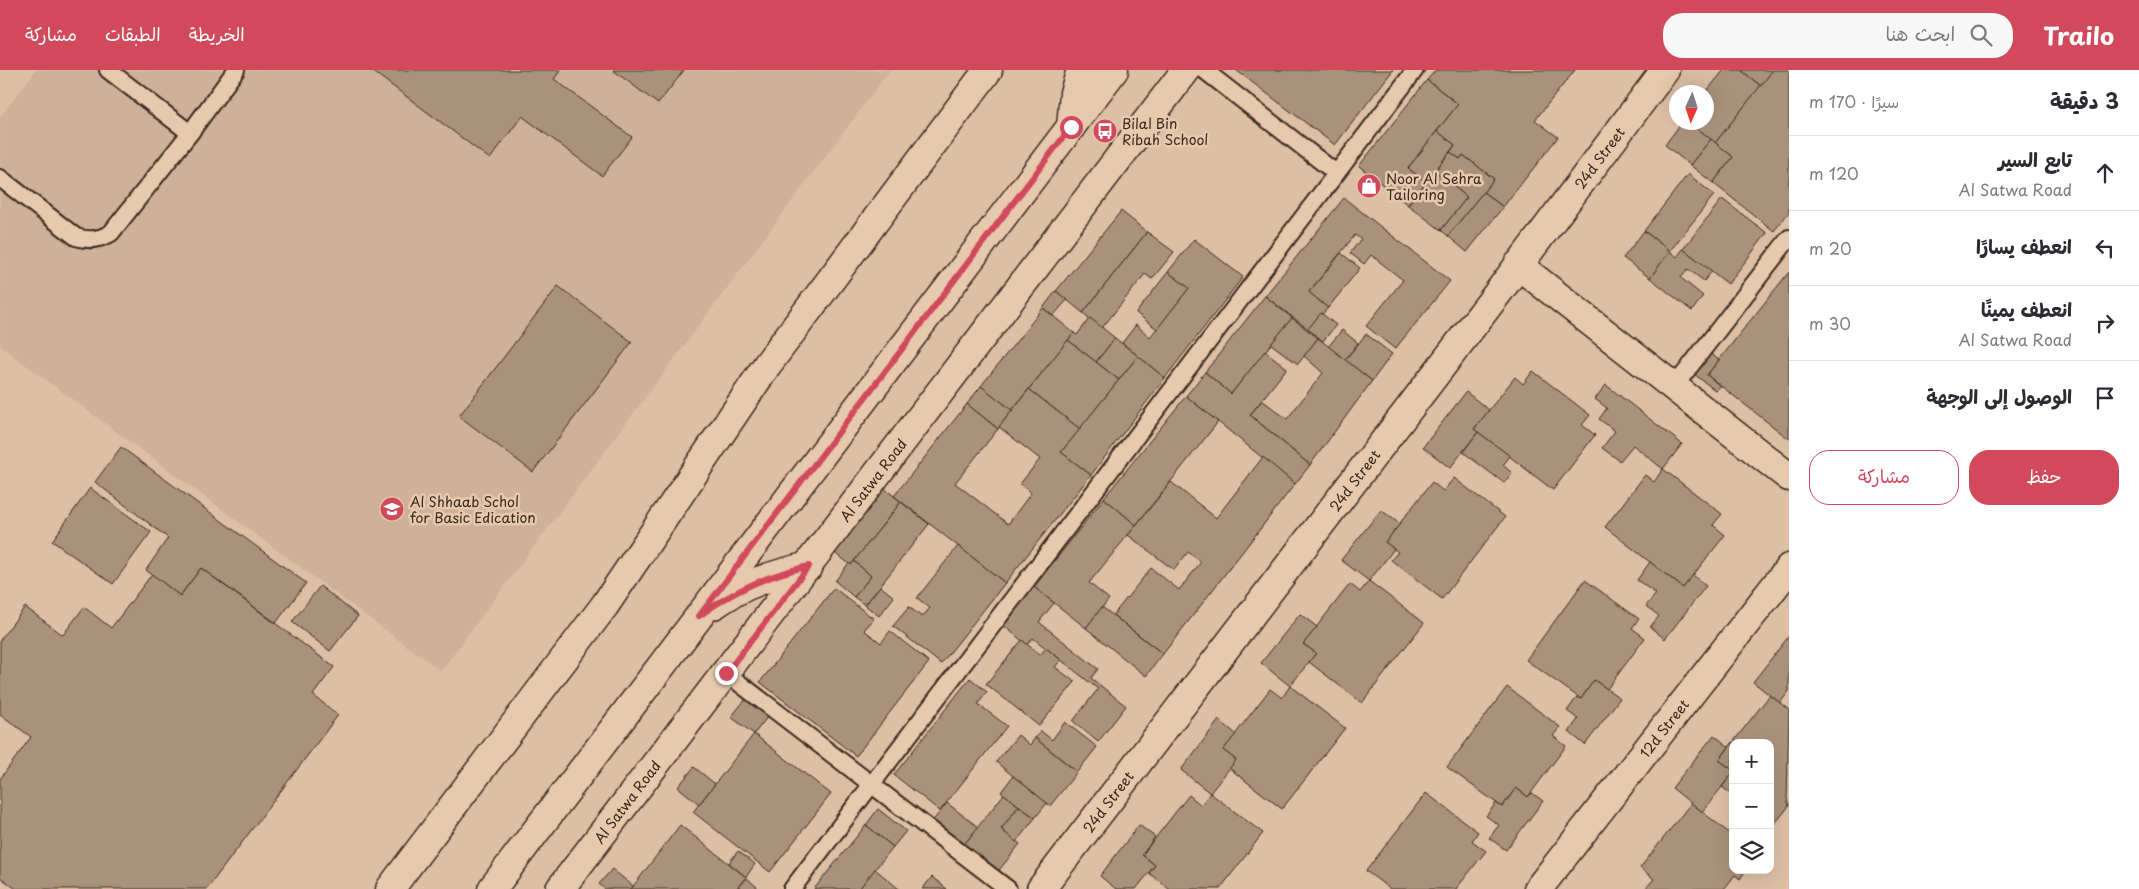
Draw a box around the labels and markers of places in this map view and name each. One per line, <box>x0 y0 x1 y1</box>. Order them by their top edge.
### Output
place label: Bilal Bin Ribah School <box>1122 113 1208 150</box>
bus stop icon: Bilal Bin Ribah School <box>1092 118 1118 144</box>
place label: Noor Al Sehra Tailoring <box>1386 168 1482 205</box>
shop icon: Noor Al Sehra Tailoring <box>1356 173 1382 199</box>
place label: Al Shhaab Schol for Basic Edication <box>410 491 536 528</box>
school or university icon: Al Shhaab Schol for Basic Edication <box>379 496 405 522</box>

